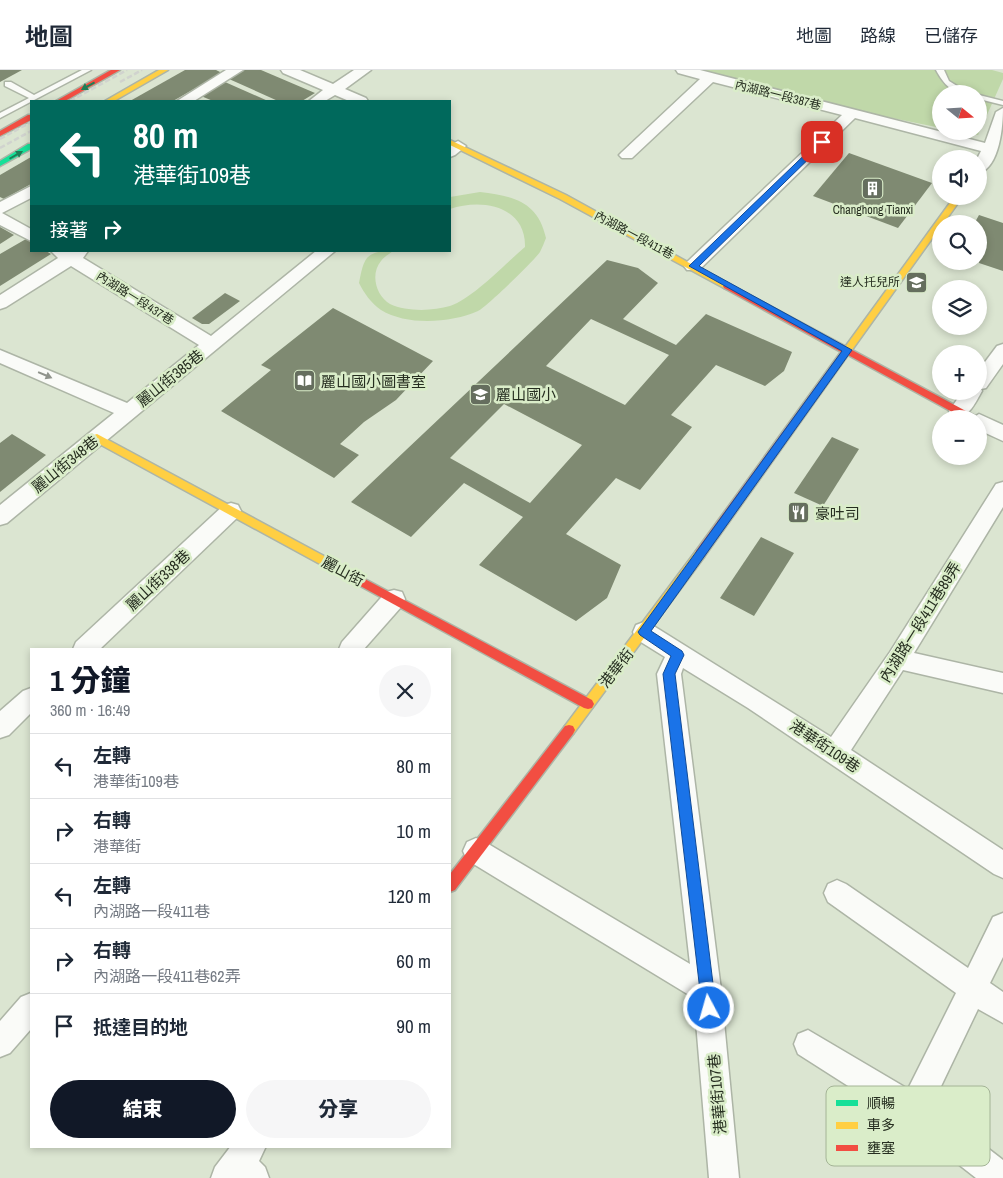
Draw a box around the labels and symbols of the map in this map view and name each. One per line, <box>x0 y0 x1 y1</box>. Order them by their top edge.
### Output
street label: 內湖路一段387巷 <box>733 77 823 113</box>
one-way arrow <box>81 81 95 90</box>
north arrow <box>932 85 988 140</box>
pin <box>801 121 843 163</box>
one-way arrow <box>9 150 22 159</box>
building icon: Changhong Tianxi <box>861 177 885 201</box>
place label: Changhong Tianxi <box>833 202 913 218</box>
street label: 內湖路一段411巷 <box>592 207 676 263</box>
street label: 內湖路一段437巷 <box>93 268 177 328</box>
school or university icon: 達人托兒所 <box>904 270 928 294</box>
place label: 達人托兒所 <box>840 274 900 290</box>
street label: 麗山街385巷 <box>132 344 208 412</box>
library icon: 麗山國小圖書室 <box>293 369 317 393</box>
place label: 麗山國小圖書室 <box>321 371 426 392</box>
one-way arrow <box>38 372 52 380</box>
school or university icon: 麗山國小 <box>468 382 492 406</box>
place label: 麗山國小 <box>496 384 556 405</box>
street label: 麗山街348巷 <box>27 430 103 498</box>
restaurant icon: 豪吐司 <box>787 501 811 525</box>
place label: 豪吐司 <box>815 503 860 524</box>
street label: 麗山街338巷 <box>121 545 195 615</box>
street label: 麗山街 <box>318 551 368 591</box>
street label: 內湖路一段411巷89弄 <box>874 558 966 686</box>
street label: 港華街 <box>594 644 638 692</box>
street label: 港華街109巷 <box>786 715 864 777</box>
position arrow <box>682 981 734 1033</box>
street label: 港華街107巷 <box>703 1053 731 1135</box>
legend <box>826 1086 990 1166</box>
text: 順暢 <box>867 1094 895 1112</box>
text: 車多 <box>867 1116 895 1134</box>
text: 壅塞 <box>867 1139 895 1157</box>

